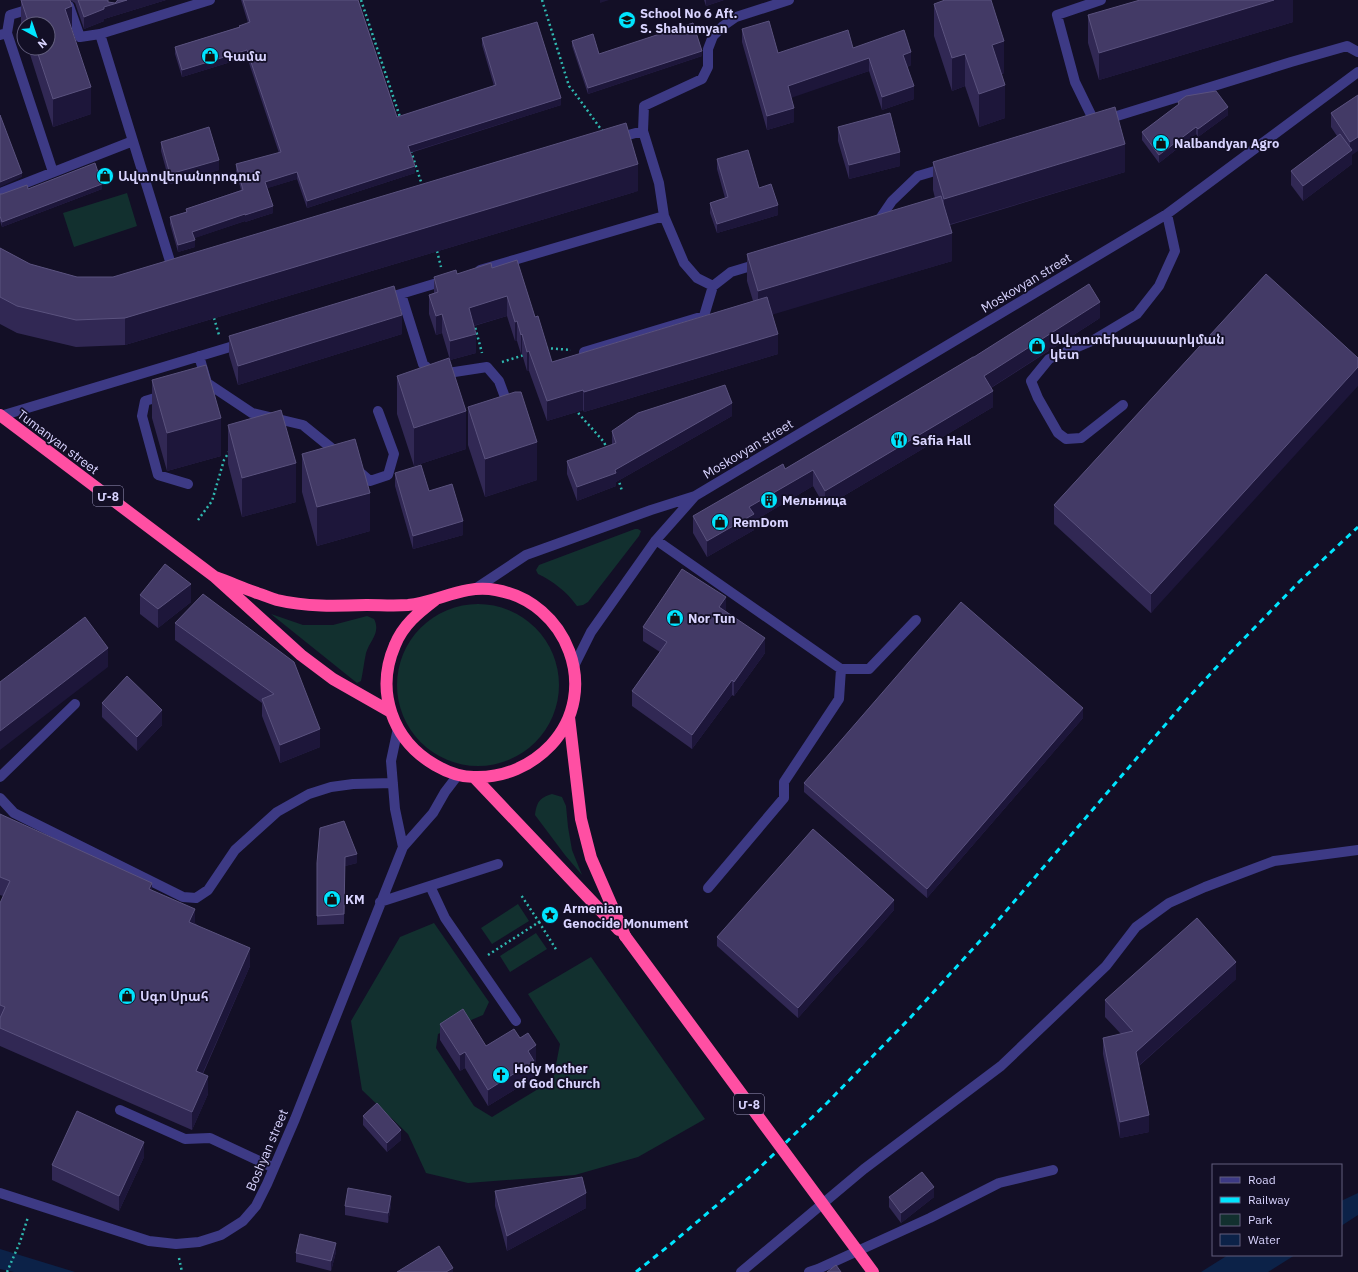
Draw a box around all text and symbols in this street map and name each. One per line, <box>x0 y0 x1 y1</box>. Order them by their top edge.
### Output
place label: School No 6 Aft. S. Shahumyan <box>640 5 738 37</box>
school or university icon: School No 6 Aft. S. Shahumyan <box>617 10 637 30</box>
north arrow <box>16 16 56 56</box>
text: N <box>35 36 50 52</box>
shop icon: Գամա <box>200 46 220 66</box>
place label: Գամա <box>223 48 267 65</box>
shop icon: Nalbandyan Agro <box>1151 133 1171 153</box>
place label: Nalbandyan Agro <box>1174 135 1279 152</box>
shop icon: Ավտովերանորոգում <box>95 166 115 186</box>
place label: Ավտովերանորոգում <box>118 168 260 185</box>
street label: Moskovyan street <box>978 249 1074 317</box>
place label: Ավտոտեխսպասարկման կետ <box>1050 331 1225 363</box>
shop icon: Ավտոտեխսպասարկման կետ <box>1027 336 1047 356</box>
street label: Tumanyan street <box>14 406 102 478</box>
street label: Moskovyan street <box>700 415 796 483</box>
restaurant icon: Safia Hall <box>889 430 909 450</box>
place label: Safia Hall <box>912 432 971 449</box>
road number: Մ-8 <box>93 486 123 506</box>
building icon: Мельница <box>759 490 779 510</box>
place label: Мельница <box>782 492 847 509</box>
shop icon: RemDom <box>710 512 730 532</box>
place label: RemDom <box>733 514 789 531</box>
shop icon: Nor Tun <box>665 608 685 628</box>
place label: Nor Tun <box>688 610 736 627</box>
shop icon: KM <box>322 889 342 909</box>
place label: KM <box>345 891 365 908</box>
place label: Armenian Genocide Monument <box>563 900 689 932</box>
place icon: Armenian Genocide Monument <box>540 905 560 925</box>
shop icon: Սգո Սրահ <box>117 986 137 1006</box>
place label: Սգո Սրահ <box>140 988 209 1005</box>
place label: Holy Mother of God Church <box>514 1060 600 1092</box>
church icon: Holy Mother of God Church <box>491 1065 511 1085</box>
road number: Մ-8 <box>734 1094 764 1114</box>
street label: Boshyan street <box>242 1106 292 1194</box>
legend <box>1212 1164 1342 1256</box>
text: Road <box>1248 1172 1276 1187</box>
text: Railway <box>1248 1192 1290 1207</box>
text: Park <box>1248 1212 1273 1227</box>
text: Water <box>1248 1232 1281 1247</box>

